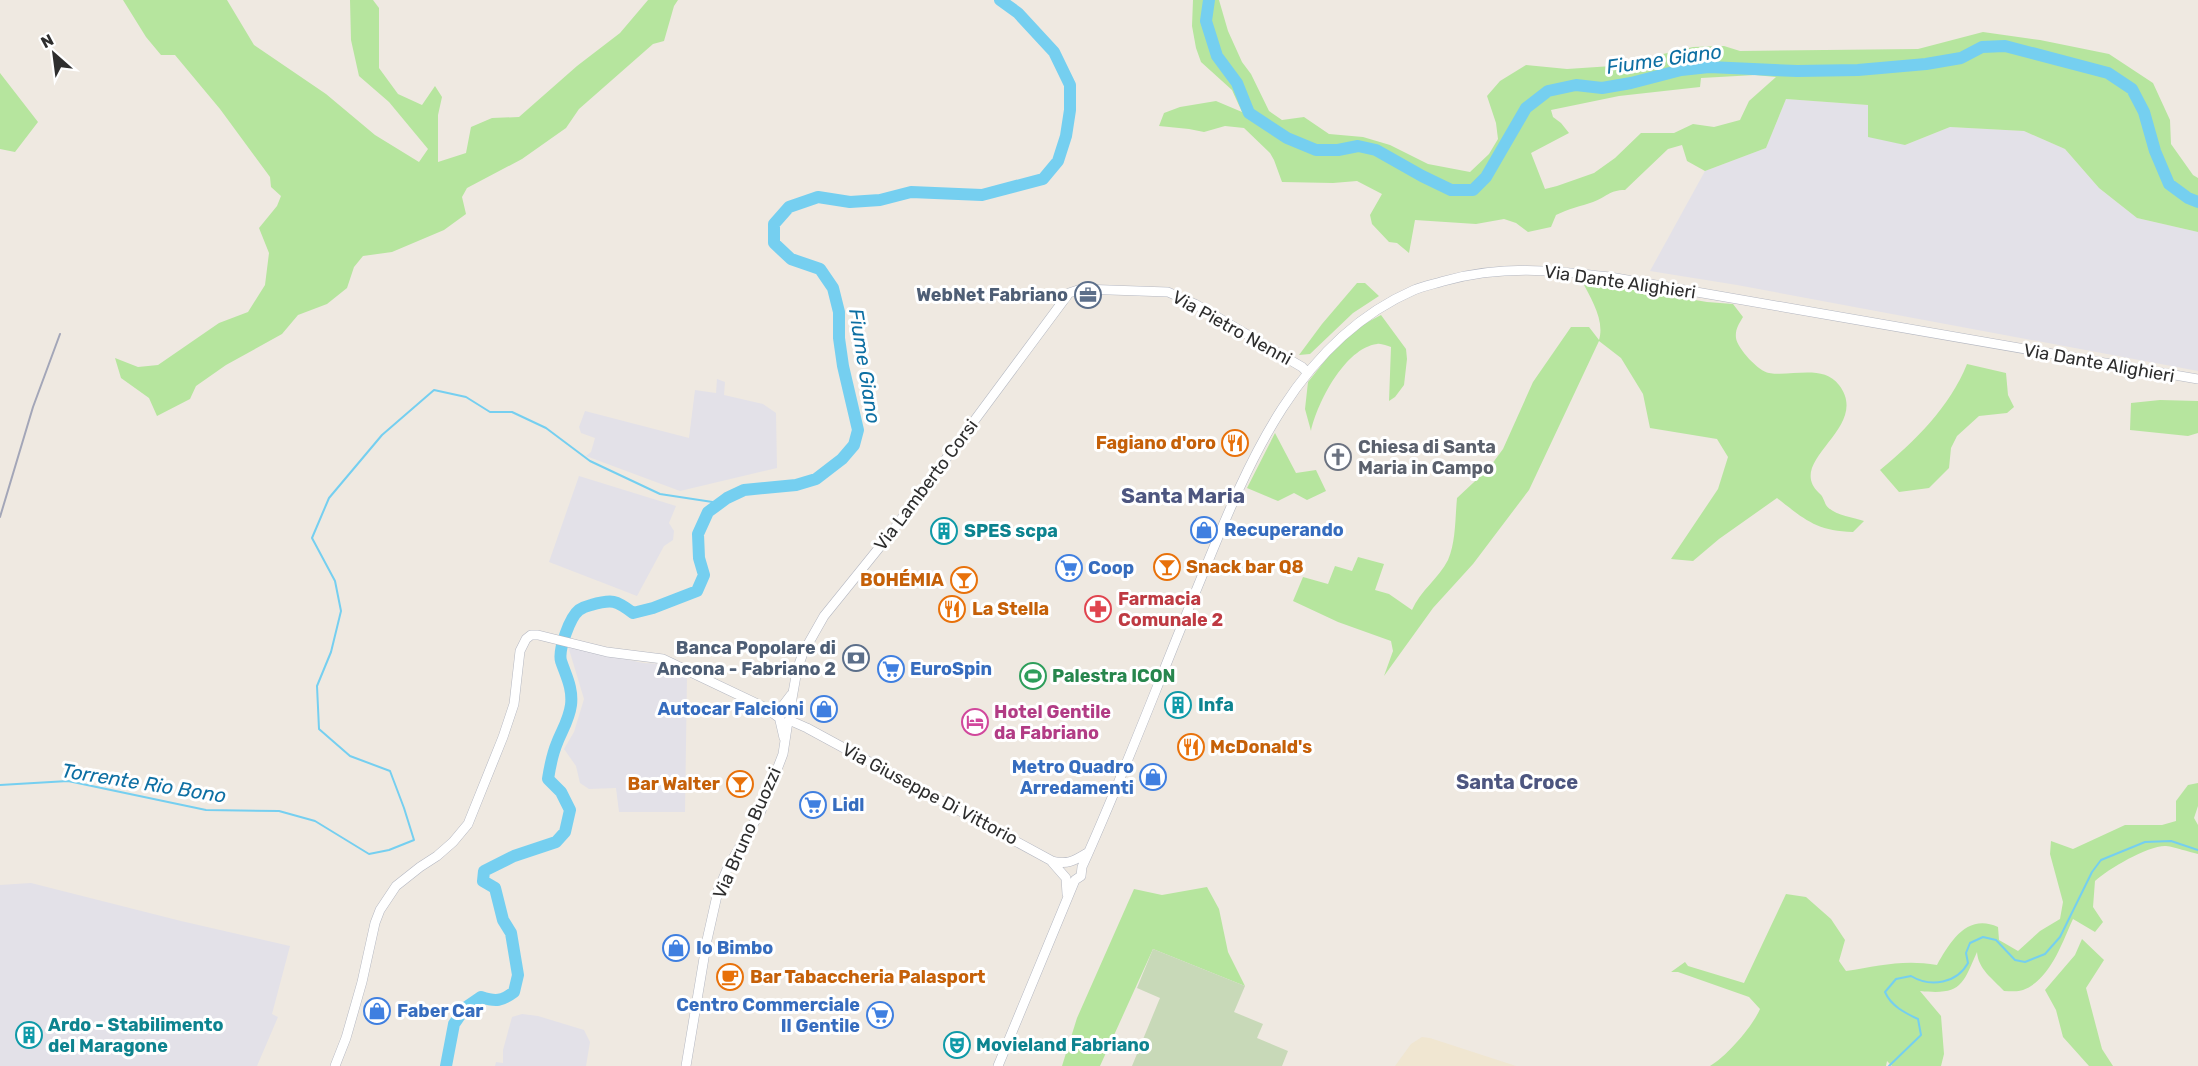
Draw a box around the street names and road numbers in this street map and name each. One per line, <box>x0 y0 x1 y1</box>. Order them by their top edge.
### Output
street label: Via Dante Alighieri <box>1543 260 1697 304</box>
street label: Via Pietro Nenni <box>1168 286 1296 370</box>
street label: Via Dante Alighieri <box>2022 339 2176 387</box>
street label: Via Lamberto Corsi <box>869 415 983 555</box>
street label: Via Giuseppe Di Vittorio <box>838 738 1022 850</box>
street label: Via Bruno Buozzi <box>708 764 786 902</box>

